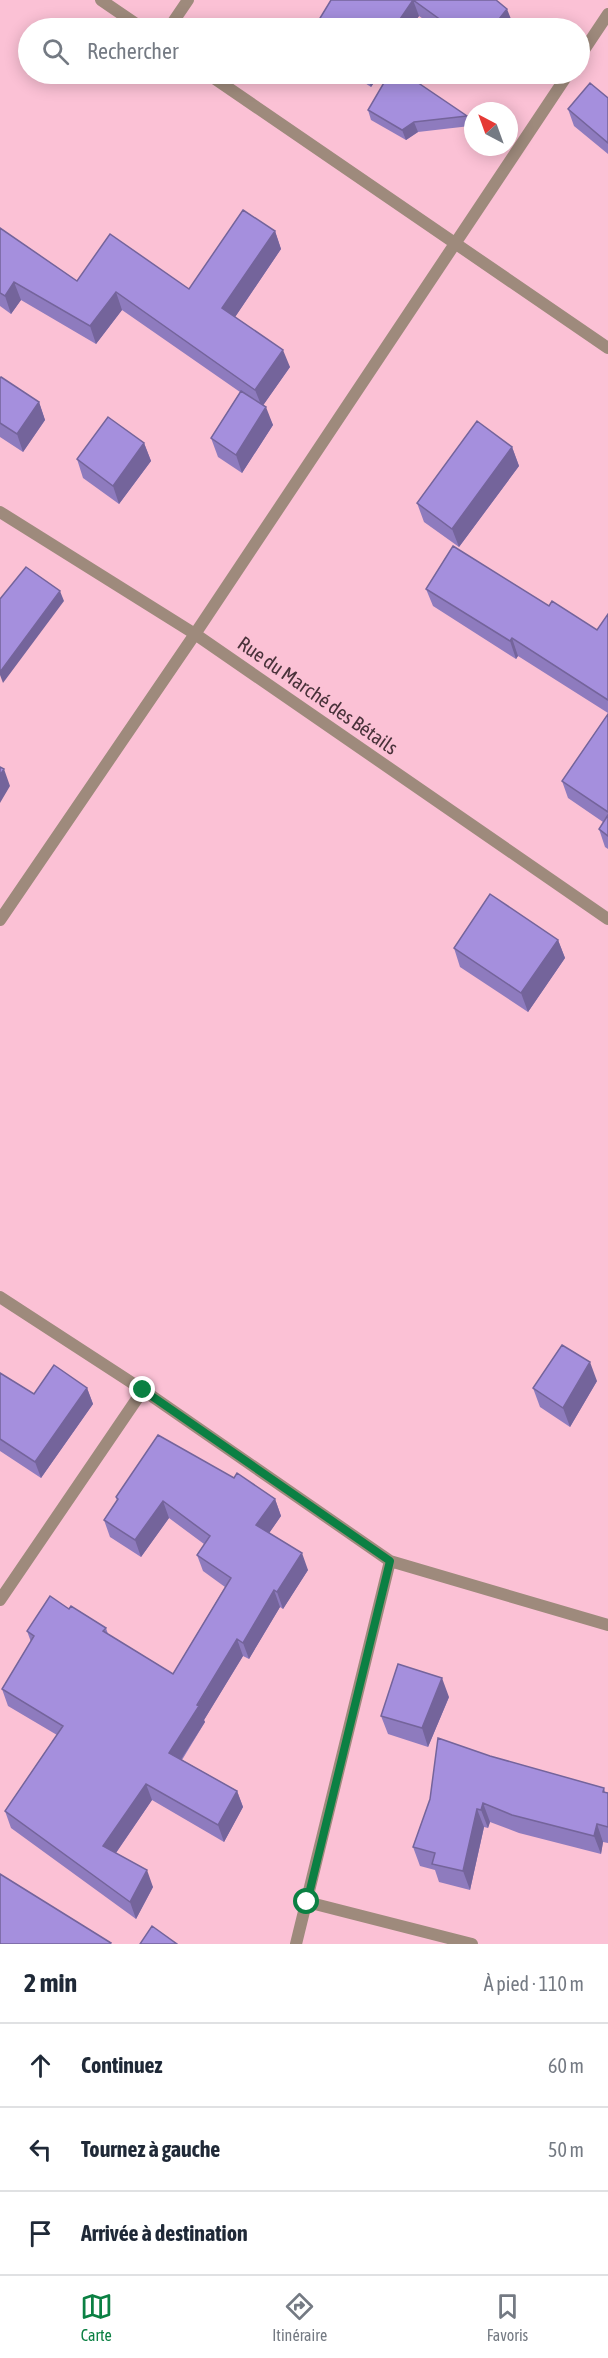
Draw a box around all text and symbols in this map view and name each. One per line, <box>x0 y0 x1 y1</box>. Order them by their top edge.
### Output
search box <box>18 18 590 84</box>
icon: search <box>39 35 72 68</box>
text: Rechercher <box>87 38 178 64</box>
north arrow <box>464 102 518 156</box>
street label: Rue du Marché des Bétails <box>234 631 402 759</box>
route end <box>129 1376 155 1402</box>
route start <box>293 1888 319 1914</box>
text: 2 min <box>24 1968 77 1998</box>
text: À pied · 110 m <box>484 1972 584 1995</box>
icon: ahead <box>24 2049 57 2082</box>
text: Continuez <box>81 2052 163 2078</box>
text: 60 m <box>548 2054 584 2077</box>
icon: left <box>24 2133 57 2166</box>
text: Tournez à gauche <box>81 2136 220 2162</box>
text: 50 m <box>548 2138 584 2161</box>
icon: arrive <box>24 2217 57 2250</box>
text: Arrivée à destination <box>81 2220 248 2246</box>
tab: Carte <box>80 2290 113 2344</box>
tab: Itinéraire <box>272 2290 327 2344</box>
tab: Favoris <box>487 2290 528 2344</box>

